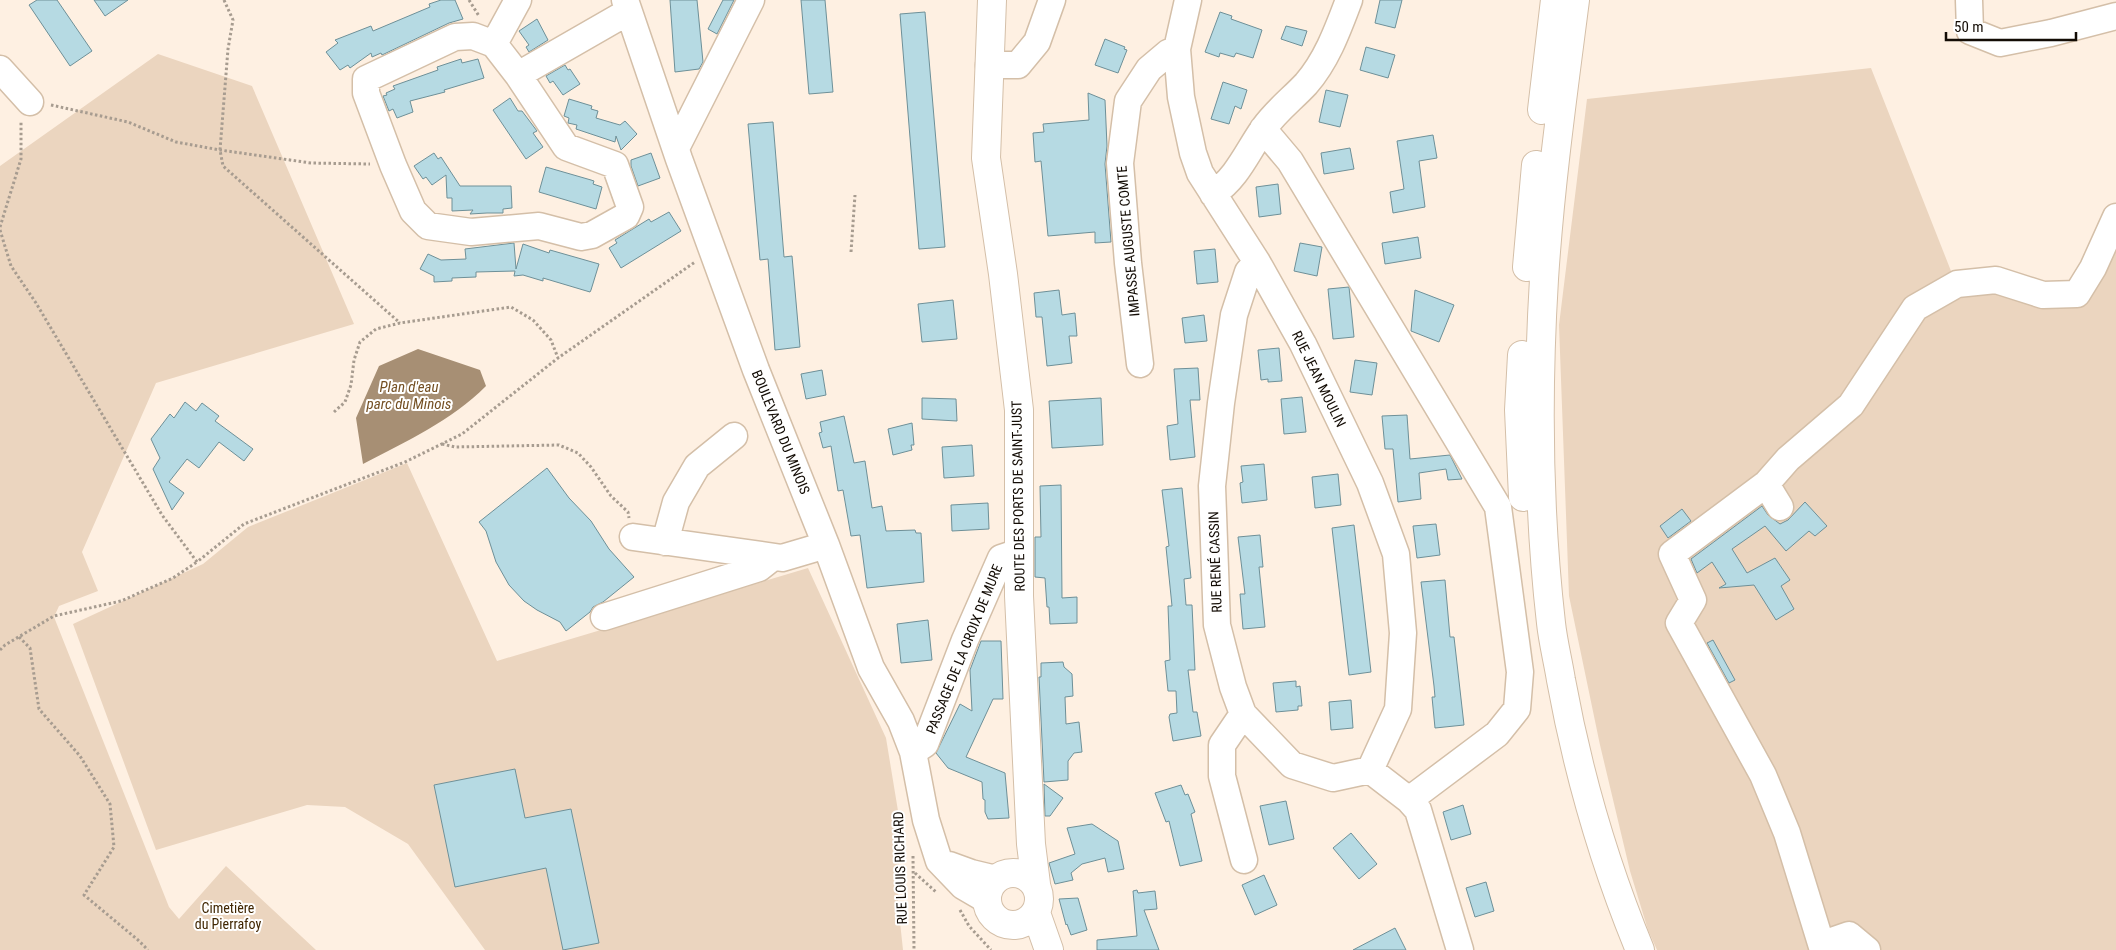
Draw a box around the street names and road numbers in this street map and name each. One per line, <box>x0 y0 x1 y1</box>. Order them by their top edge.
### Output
street label: IMPASSE AUGUSTE COMTE <box>1113 165 1143 317</box>
street label: RUE JEAN MOULIN <box>1289 328 1349 430</box>
street label: BOULEVARD DU MINOIS <box>749 368 813 496</box>
street label: ROUTE DES PORTS DE SAINT-JUST <box>1008 400 1028 592</box>
street label: RUE RENÉ CASSIN <box>1204 511 1225 613</box>
street label: PASSAGE DE LA CROIX DE MURE <box>923 562 1005 736</box>
street label: RUE LOUIS RICHARD <box>890 811 910 925</box>

